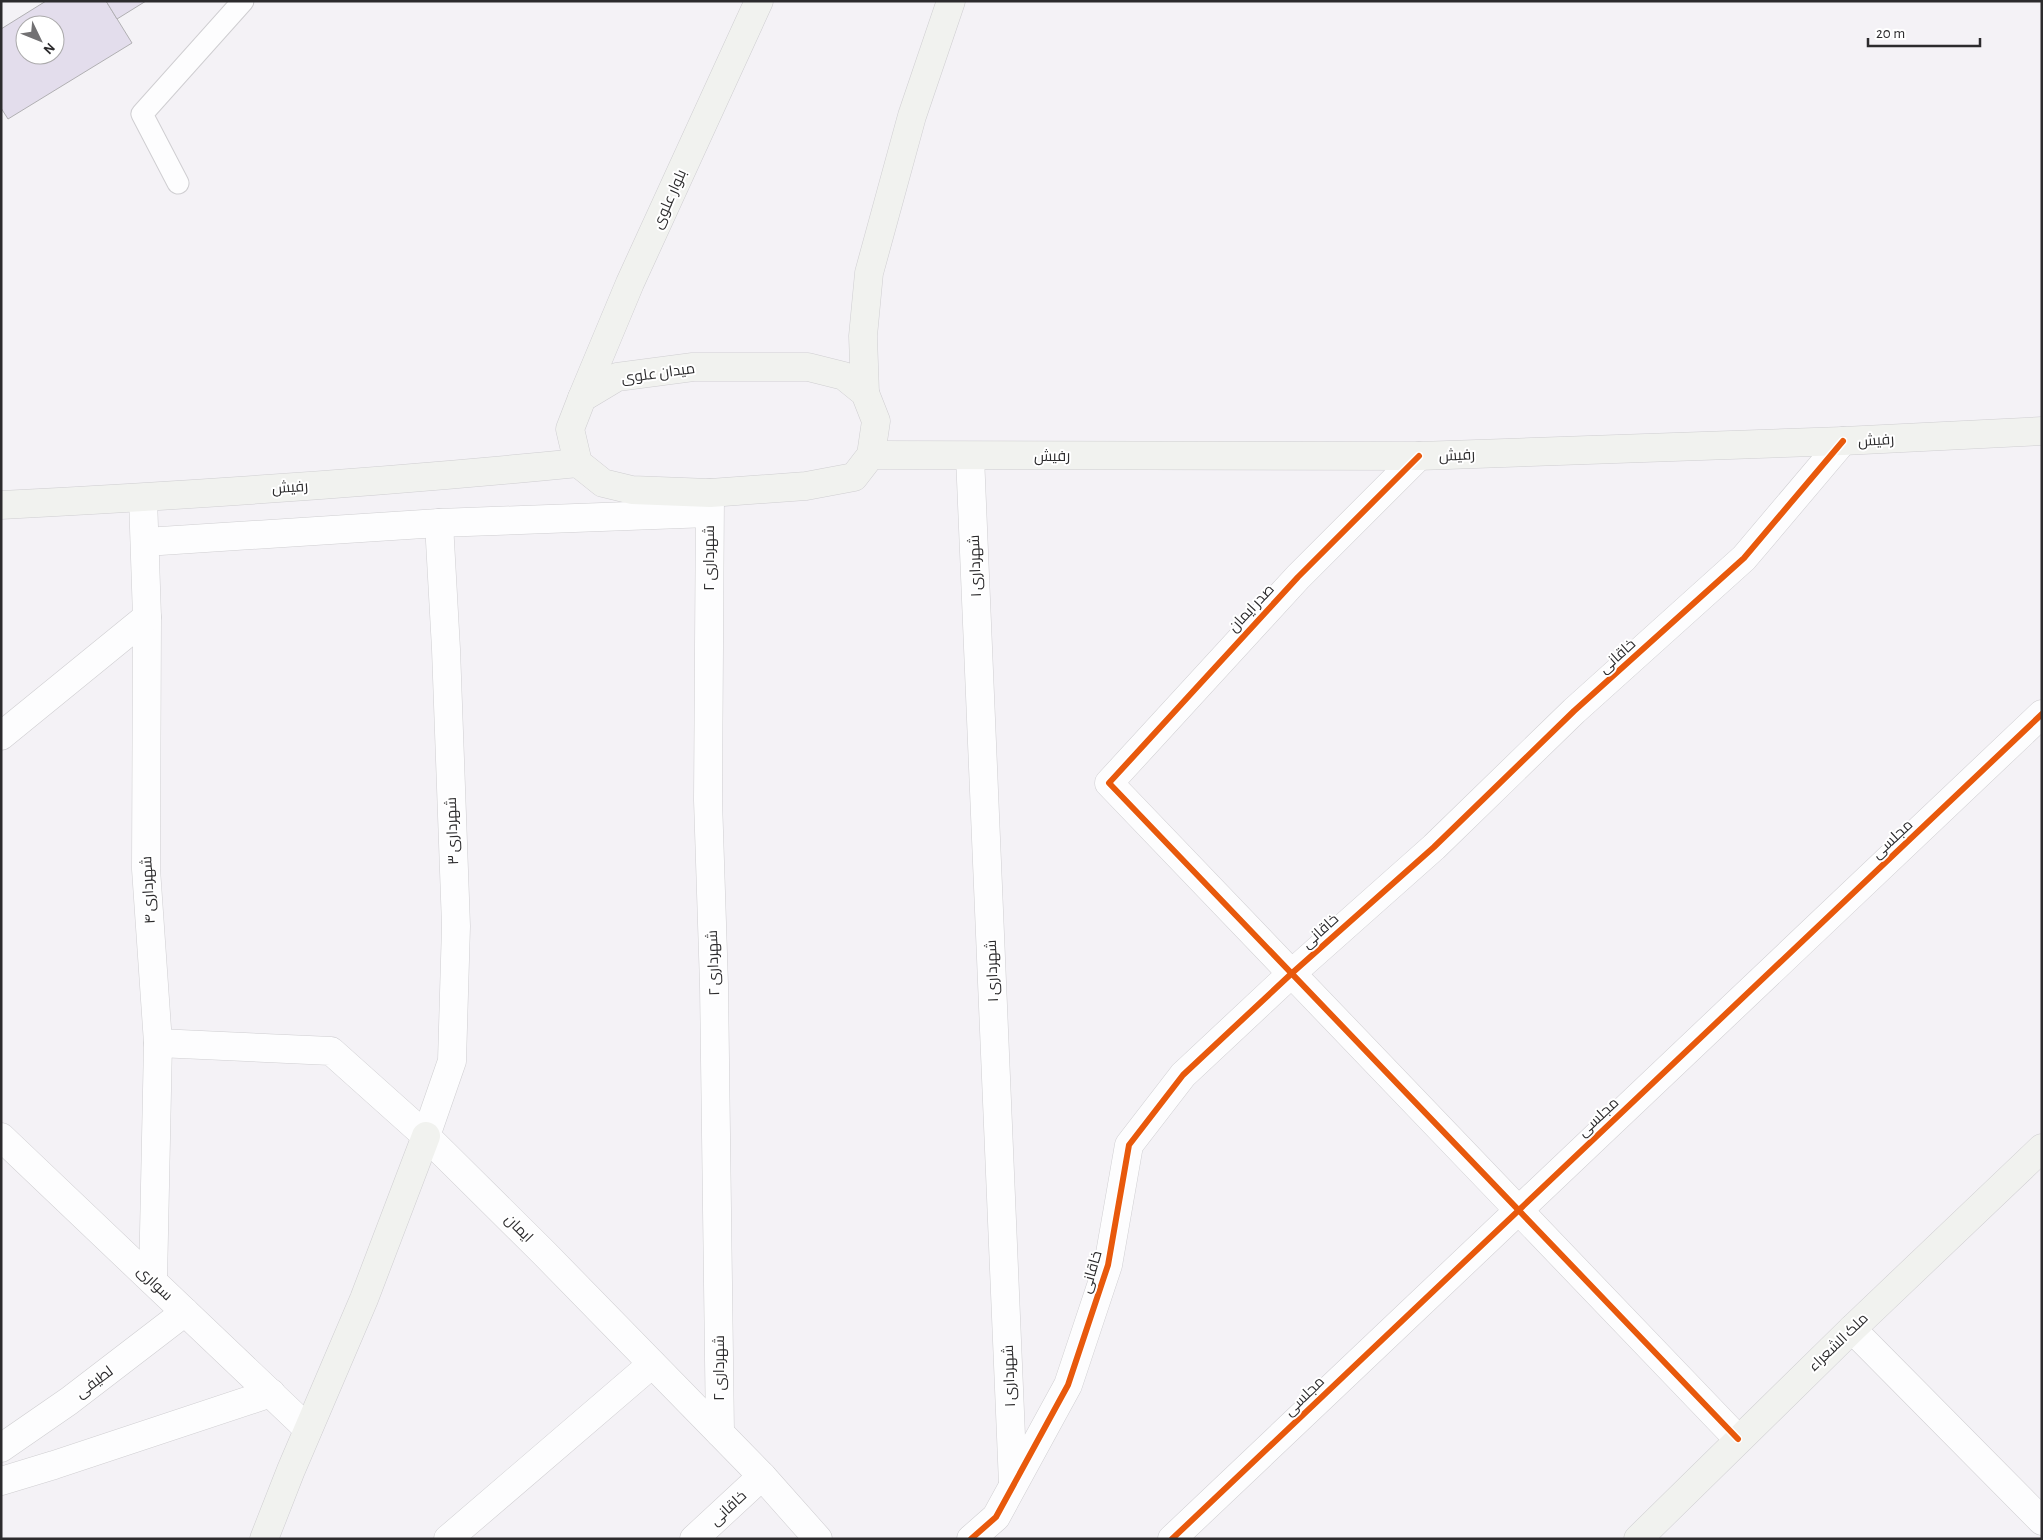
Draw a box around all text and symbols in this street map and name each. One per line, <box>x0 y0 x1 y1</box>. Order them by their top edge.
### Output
north arrow <box>15 15 65 65</box>
scale bar <box>1868 15 1980 47</box>
text: 20 m <box>1876 26 1905 41</box>
text: N <box>40 40 57 57</box>
street label: بلوار علوی <box>650 167 691 232</box>
street label: میدان علوی <box>620 361 696 388</box>
street label: رفیش <box>1858 431 1895 451</box>
street label: رفیش <box>1439 446 1475 466</box>
street label: رفیش <box>1034 448 1070 466</box>
street label: رفیش <box>271 478 309 498</box>
street label: شهرداری ۲ <box>701 525 719 591</box>
street label: شهرداری ۱ <box>966 534 986 598</box>
street label: صدر ایمان <box>1226 582 1279 637</box>
street label: خاقانی <box>1596 636 1640 678</box>
street label: شهرداری ۳ <box>443 797 463 865</box>
street label: مجلسی <box>1869 817 1917 863</box>
street label: شهرداری ۴ <box>138 856 160 924</box>
street label: خاقانی <box>1299 911 1343 953</box>
street label: شهرداری ۲ <box>704 930 724 996</box>
street label: شهرداری ۱ <box>983 939 1003 1003</box>
street label: مجلسی <box>1575 1095 1623 1141</box>
street label: ایمان <box>500 1212 535 1247</box>
street label: خاقانی <box>1078 1249 1107 1296</box>
street label: سواری <box>133 1263 175 1305</box>
street label: ملک الشعراء <box>1805 1310 1872 1375</box>
street label: شهرداری ۲ <box>711 1335 729 1401</box>
street label: شهرداری ۱ <box>1000 1344 1020 1408</box>
street label: لطیفی <box>73 1364 117 1403</box>
street label: مجلسی <box>1281 1374 1329 1420</box>
street label: خاقانی <box>707 1488 751 1530</box>

